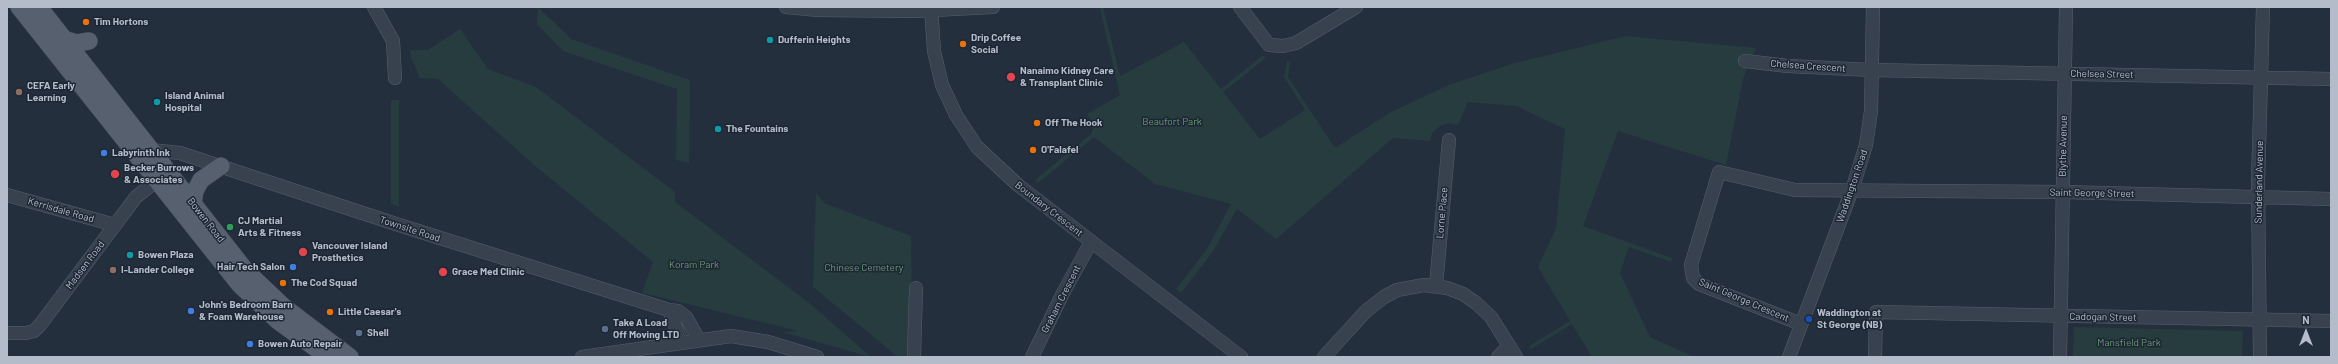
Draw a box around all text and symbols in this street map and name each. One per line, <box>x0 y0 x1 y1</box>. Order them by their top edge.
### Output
place label: Tim Hortons <box>94 16 148 28</box>
marker: Tim Hortons <box>81 17 91 27</box>
place label: Drip Coffee Social <box>971 32 1021 56</box>
place label: Dufferin Heights <box>778 34 850 46</box>
marker: Dufferin Heights <box>765 35 775 45</box>
marker: Drip Coffee Social <box>958 39 968 49</box>
street label: Chelsea Crescent <box>1770 57 1846 75</box>
place label: Nanaimo Kidney Care & Transplant Clinic <box>1020 65 1114 88</box>
street label: Chelsea Street <box>2070 67 2134 81</box>
marker: Nanaimo Kidney Care & Transplant Clinic <box>1005 71 1017 83</box>
place label: CEFA Early Learning <box>27 80 75 104</box>
marker: CEFA Early Learning <box>14 87 24 97</box>
place label: Island Animal Hospital <box>165 90 224 114</box>
marker: Island Animal Hospital <box>152 97 162 107</box>
street label: Blythe Avenue <box>2056 115 2070 177</box>
park label: Beaufort Park <box>1142 116 1202 128</box>
place label: Off The Hook <box>1045 117 1102 129</box>
marker: Off The Hook <box>1032 118 1042 128</box>
place label: The Fountains <box>726 123 788 135</box>
marker: The Fountains <box>713 124 723 134</box>
street label: Sunderland Avenue <box>2252 140 2266 224</box>
place label: O'Falafel <box>1041 144 1078 156</box>
marker: O'Falafel <box>1028 145 1038 155</box>
place label: Labyrinth Ink <box>112 147 170 159</box>
marker: Labyrinth Ink <box>99 148 109 158</box>
street label: Waddington Road <box>1834 148 1870 224</box>
place label: Becker Burrows & Associates <box>124 162 194 186</box>
marker: Becker Burrows & Associates <box>109 168 121 180</box>
street label: Boundary Crescent <box>1013 179 1085 239</box>
street label: Saint George Street <box>2049 186 2135 200</box>
street label: Lorne Place <box>1434 187 1450 239</box>
street label: Kerrisdale Road <box>27 195 95 225</box>
street label: Bowen Road <box>185 195 227 245</box>
street label: Townsite Road <box>378 214 442 244</box>
place label: CJ Martial Arts & Fitness <box>238 215 301 238</box>
marker: CJ Martial Arts & Fitness <box>225 222 235 232</box>
street label: Madsen Road <box>63 238 107 292</box>
place label: Vancouver Island Prosthetics <box>312 240 387 264</box>
marker: Vancouver Island Prosthetics <box>297 246 309 258</box>
place label: Bowen Plaza <box>138 249 193 261</box>
marker: Bowen Plaza <box>125 250 135 260</box>
park label: Koram Park <box>669 259 719 271</box>
place label: Hair Tech Salon <box>217 261 285 273</box>
marker: Hair Tech Salon <box>288 262 298 272</box>
park label: Chinese Cemetery <box>825 262 903 274</box>
street label: Graham Crescent <box>1039 263 1083 335</box>
place label: I-Lander College <box>121 264 194 276</box>
marker: I-Lander College <box>108 265 118 275</box>
marker: Grace Med Clinic <box>437 266 449 278</box>
place label: Grace Med Clinic <box>452 266 525 278</box>
street label: Saint George Crescent <box>1697 276 1791 324</box>
place label: The Cod Squad <box>291 277 357 289</box>
marker: The Cod Squad <box>278 278 288 288</box>
place label: John's Bedroom Barn & Foam Warehouse <box>199 299 293 322</box>
marker: John's Bedroom Barn & Foam Warehouse <box>186 306 196 316</box>
place label: Little Caesar's <box>338 306 401 318</box>
marker: Little Caesar's <box>325 307 335 317</box>
place label: Waddington at St George (NB) <box>1817 307 1882 330</box>
street label: Cadogan Street <box>2069 310 2137 324</box>
north arrow <box>2286 312 2326 352</box>
text: N <box>2302 313 2310 326</box>
marker: Waddington at St George (NB) <box>1804 314 1814 324</box>
place label: Take A Load Off Moving LTD <box>613 317 679 340</box>
marker: Take A Load Off Moving LTD <box>600 324 610 334</box>
place label: Shell <box>367 327 389 339</box>
marker: Shell <box>354 328 364 338</box>
park label: Mansfield Park <box>2097 337 2161 349</box>
place label: Bowen Auto Repair <box>258 338 342 350</box>
marker: Bowen Auto Repair <box>245 339 255 349</box>

